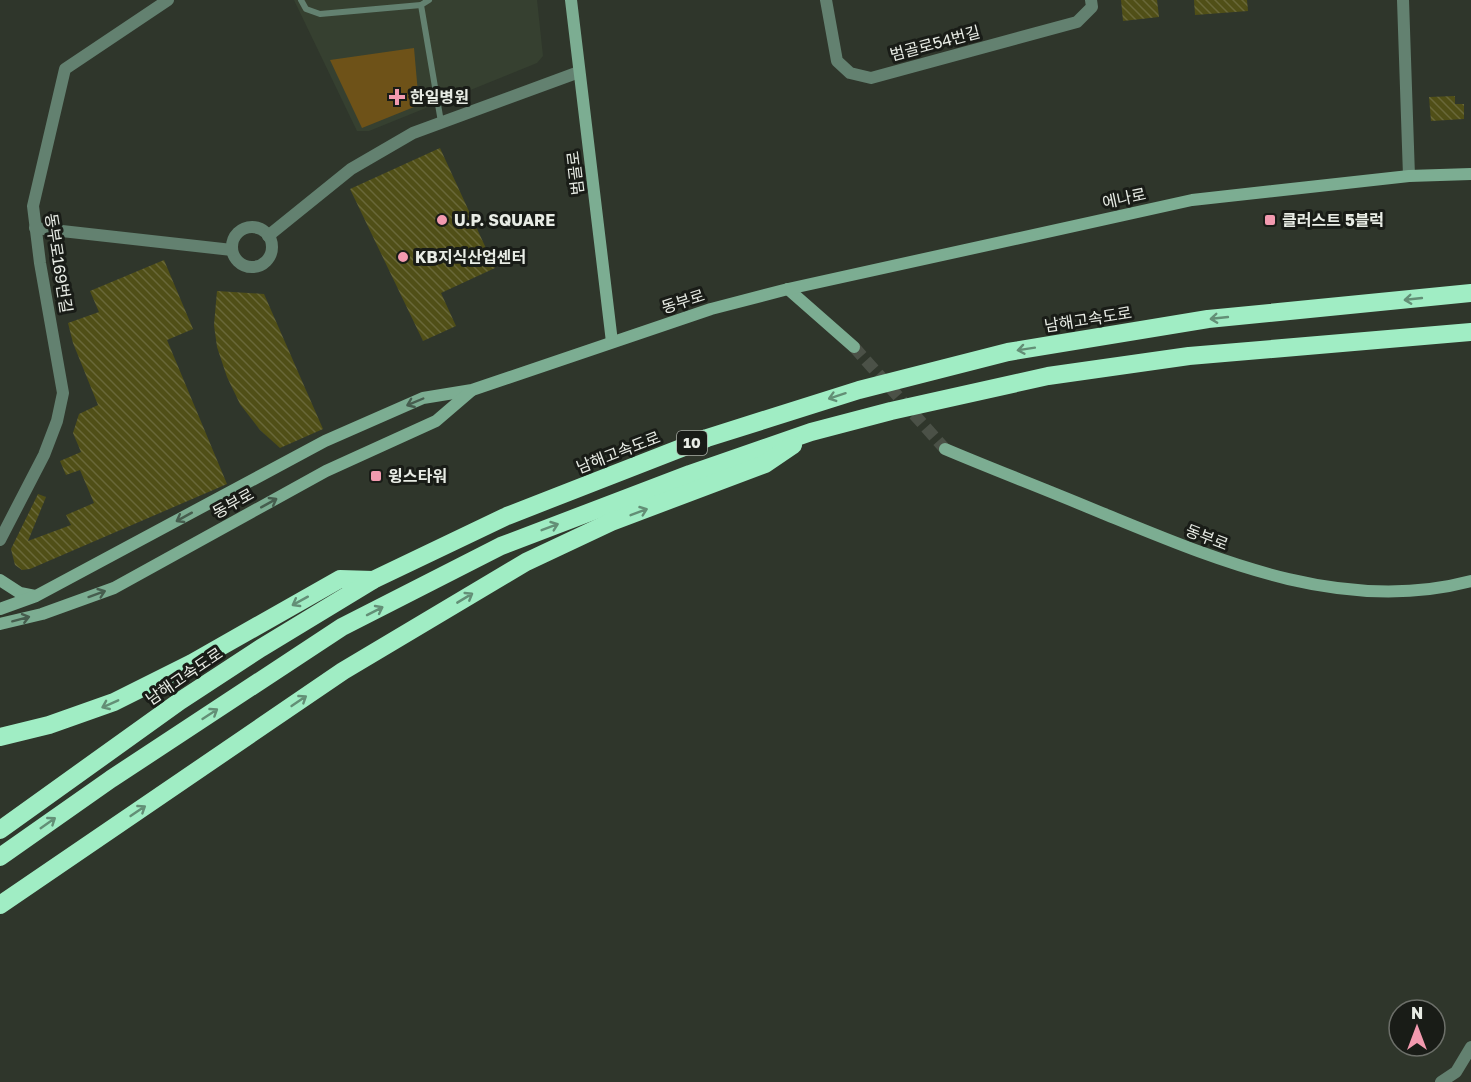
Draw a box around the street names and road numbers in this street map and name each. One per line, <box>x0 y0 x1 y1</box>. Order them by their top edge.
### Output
street label: 범골로54번길 <box>888 21 982 65</box>
street label: 범골로 <box>562 150 588 196</box>
street label: 에나로 <box>1100 184 1148 212</box>
street label: 동부로169번길 <box>41 212 77 314</box>
street label: 동부로 <box>659 285 707 317</box>
street label: 남해고속도로 <box>1043 302 1133 336</box>
street label: 남해고속도로 <box>573 427 663 477</box>
road number: 10 <box>677 431 707 455</box>
street label: 동부로 <box>209 483 257 522</box>
street label: 동부로 <box>1183 520 1231 554</box>
street label: 남해고속도로 <box>142 643 226 709</box>

